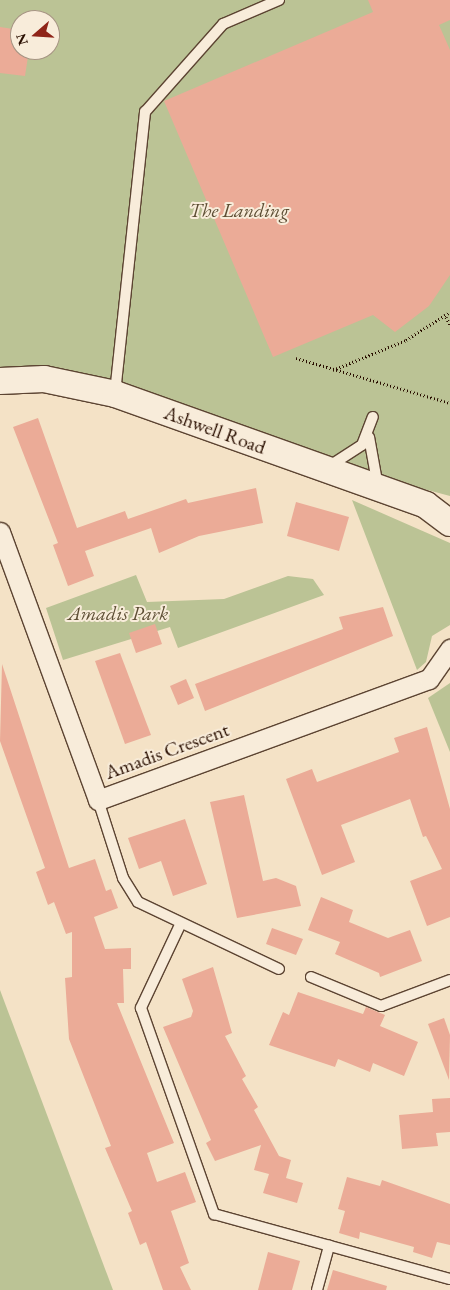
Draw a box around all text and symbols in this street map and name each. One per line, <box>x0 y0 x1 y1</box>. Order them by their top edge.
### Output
north arrow <box>10 10 60 60</box>
text: N <box>11 31 32 48</box>
park label: The Landing <box>189 198 289 222</box>
street label: Ashwell Road <box>161 401 269 459</box>
park label: Amadis Park <box>68 601 168 625</box>
street label: Amadis Crescent <box>102 717 232 785</box>

